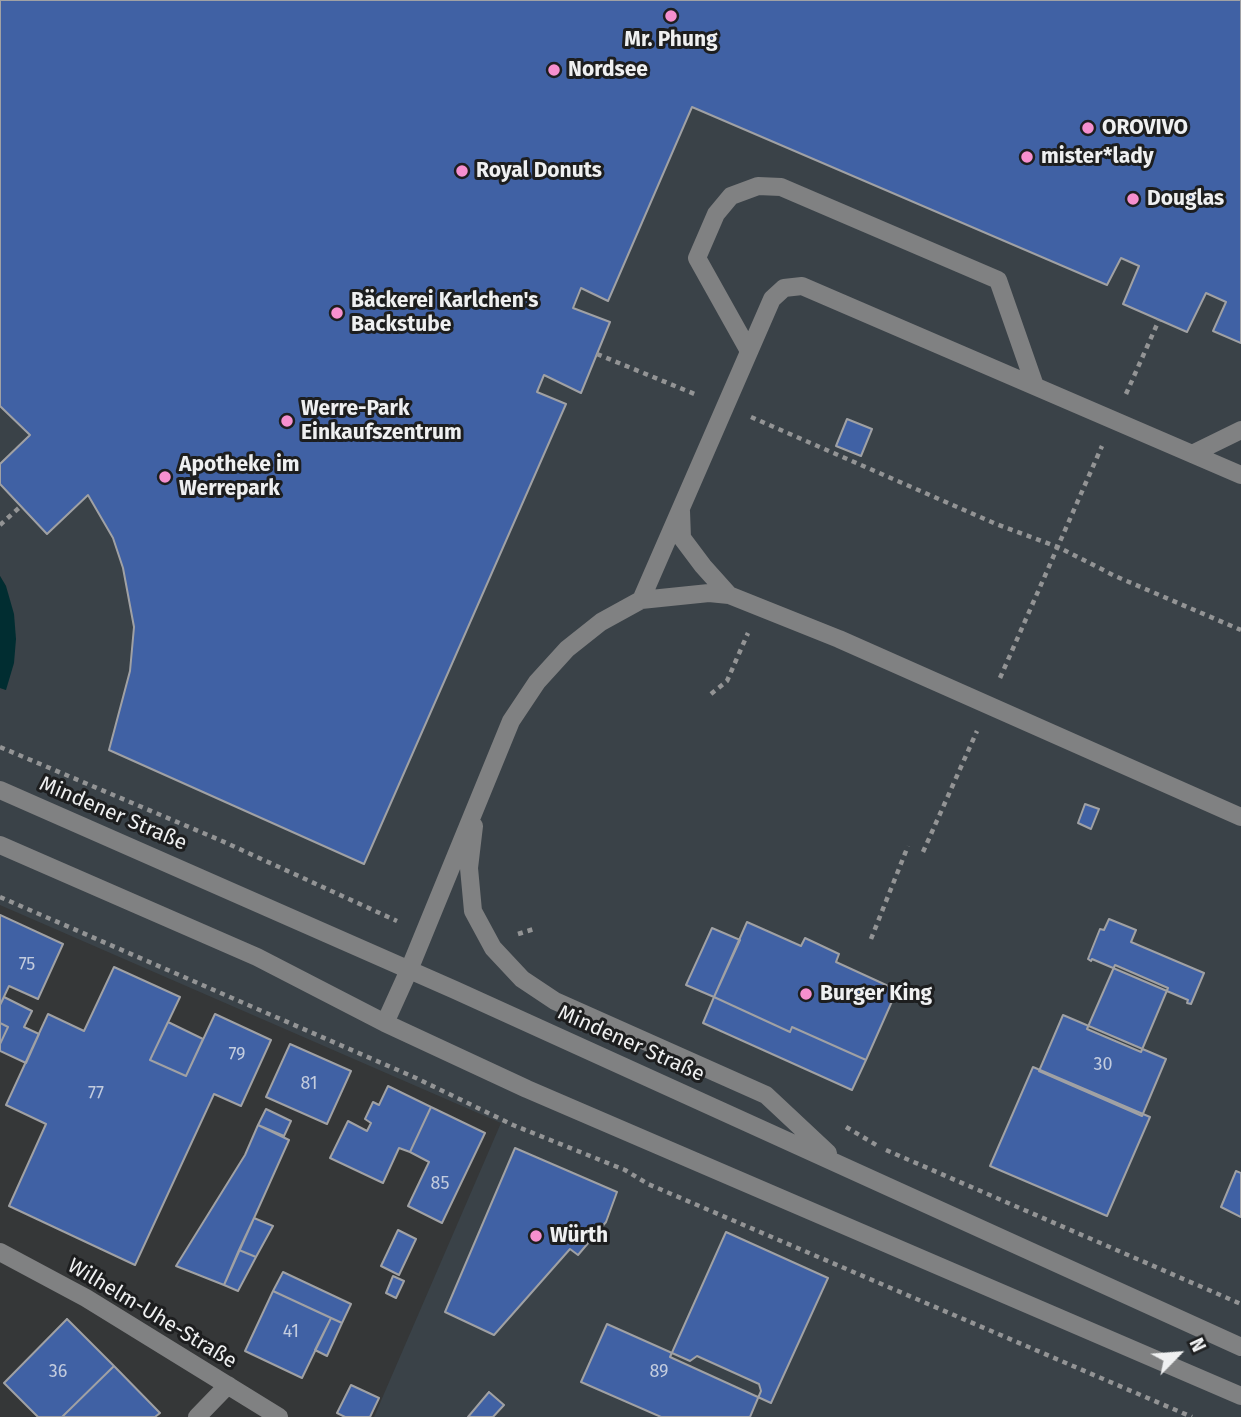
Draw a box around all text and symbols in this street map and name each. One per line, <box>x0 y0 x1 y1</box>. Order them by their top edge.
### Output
marker: Mr. Phung <box>663 8 679 24</box>
place label: Mr. Phung <box>624 27 718 53</box>
place label: Nordsee <box>568 57 648 83</box>
marker: Nordsee <box>546 62 562 78</box>
place label: OROVIVO <box>1102 115 1188 141</box>
marker: OROVIVO <box>1080 120 1096 136</box>
place label: mister*lady <box>1041 144 1154 170</box>
marker: mister*lady <box>1019 149 1035 165</box>
place label: Royal Donuts <box>476 158 602 184</box>
marker: Royal Donuts <box>454 163 470 179</box>
place label: Douglas <box>1147 186 1224 212</box>
marker: Douglas <box>1125 191 1141 207</box>
place label: Bäckerei Karlchen's Backstube <box>351 288 538 338</box>
marker: Bäckerei Karlchen's Backstube <box>329 305 345 321</box>
place label: Werre-Park Einkaufszentrum <box>301 396 462 446</box>
marker: Werre-Park Einkaufszentrum <box>279 413 295 429</box>
place label: Apotheke im Werrepark <box>179 452 300 502</box>
marker: Apotheke im Werrepark <box>157 469 173 485</box>
street label: Mindener Straße <box>35 772 191 856</box>
house number: 75 <box>19 954 35 976</box>
place label: Burger King <box>820 981 932 1007</box>
marker: Burger King <box>798 986 814 1002</box>
street label: Mindener Straße <box>554 1000 708 1088</box>
house number: 79 <box>228 1044 246 1066</box>
house number: 30 <box>1093 1054 1113 1076</box>
house number: 81 <box>300 1073 318 1095</box>
house number: 77 <box>88 1083 104 1105</box>
house number: 85 <box>431 1173 449 1195</box>
place label: Würth <box>550 1223 608 1249</box>
marker: Würth <box>528 1228 544 1244</box>
street label: Wilhelm-Uhe-Straße <box>63 1254 241 1374</box>
north arrow <box>1143 1319 1213 1389</box>
house number: 41 <box>283 1321 299 1343</box>
text: N <box>1184 1334 1211 1355</box>
house number: 36 <box>49 1361 67 1383</box>
house number: 89 <box>649 1361 669 1383</box>

